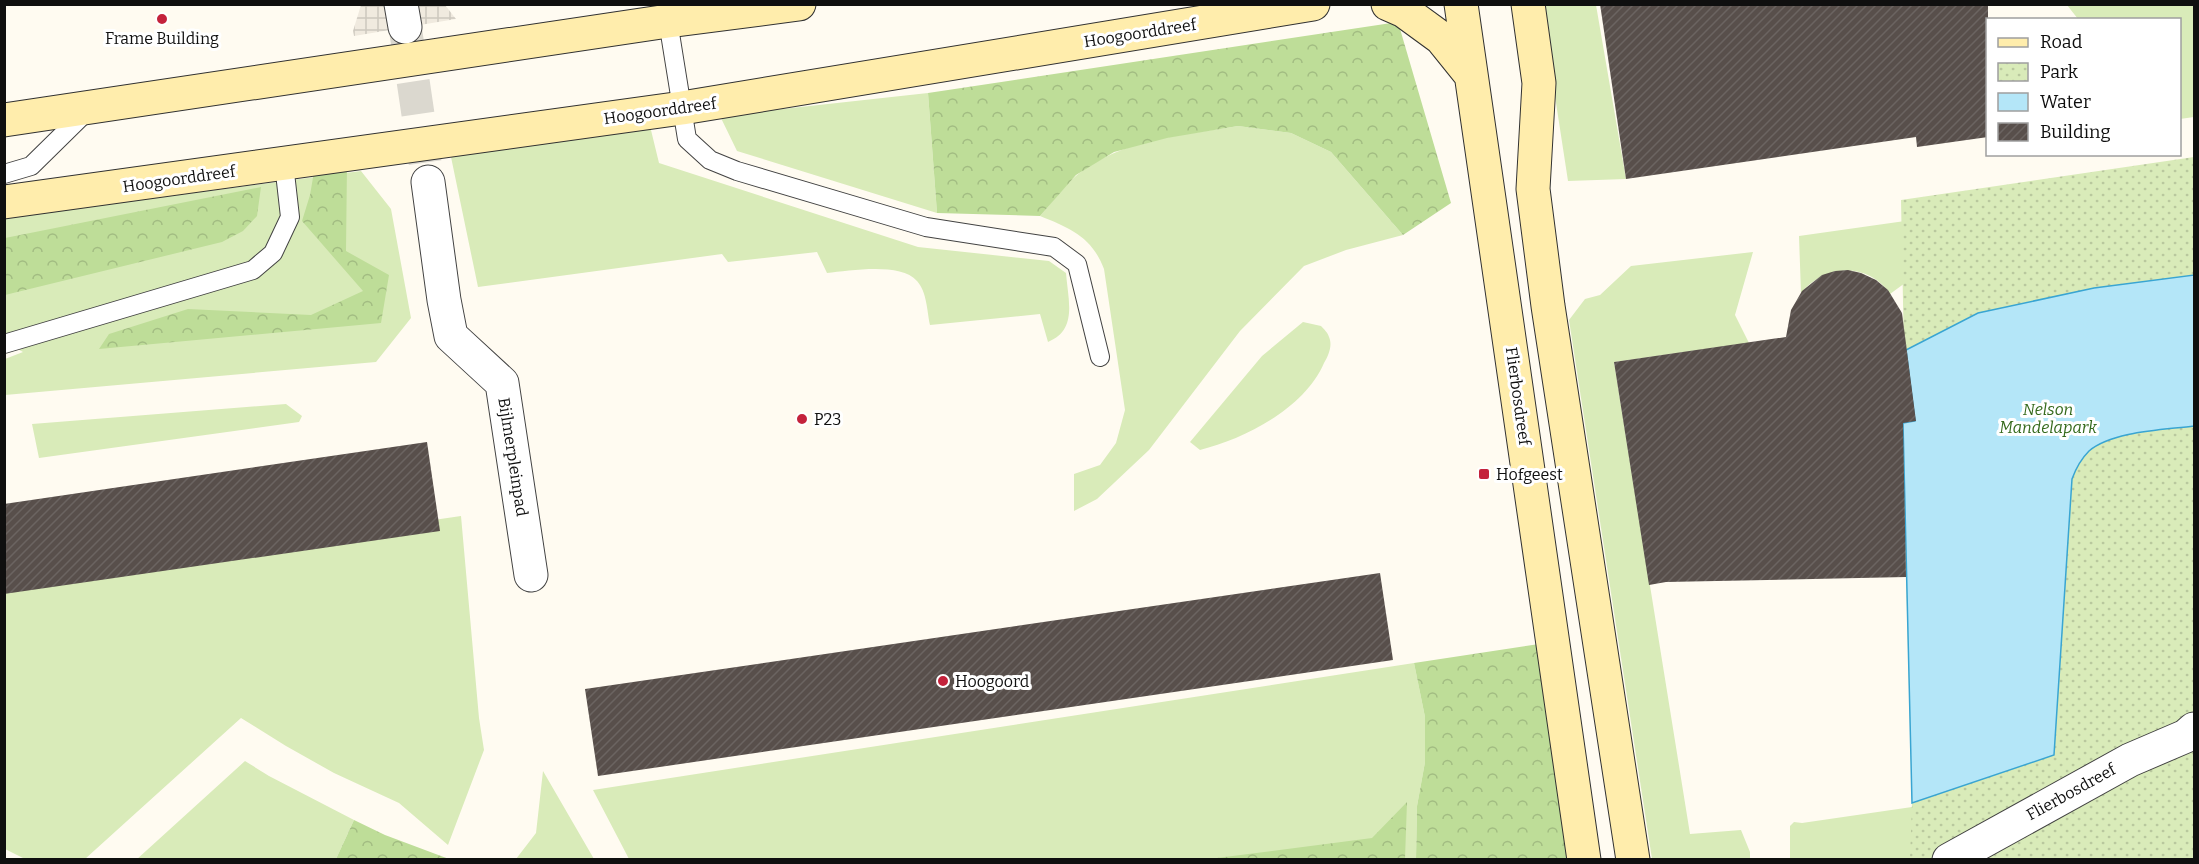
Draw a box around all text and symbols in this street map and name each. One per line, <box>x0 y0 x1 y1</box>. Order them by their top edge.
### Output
marker: Frame Building <box>155 12 169 26</box>
street label: Hoogoorddreef <box>1082 15 1199 51</box>
legend <box>1986 18 2181 156</box>
place label: Frame Building <box>105 29 219 48</box>
text: Road <box>2040 31 2083 53</box>
text: Park <box>2040 61 2079 83</box>
text: Water <box>2040 91 2091 113</box>
street label: Hoogoorddreef <box>603 93 719 128</box>
text: Building <box>2040 121 2111 143</box>
street label: Hoogoorddreef <box>122 161 238 196</box>
street label: Flierbosdreef <box>1502 346 1535 448</box>
street label: Bijlmerpleinpad <box>494 396 532 518</box>
park label: Nelson Mandelapark <box>1999 400 2097 437</box>
place label: P23 <box>814 410 841 429</box>
marker: P23 <box>795 412 809 426</box>
place label: Hofgeest <box>1496 465 1563 484</box>
marker: Hofgeest <box>1477 467 1491 481</box>
place label: Hoogoord <box>955 672 1030 691</box>
marker: Hoogoord <box>936 674 950 688</box>
street label: Flierbosdreef <box>2023 759 2120 824</box>

